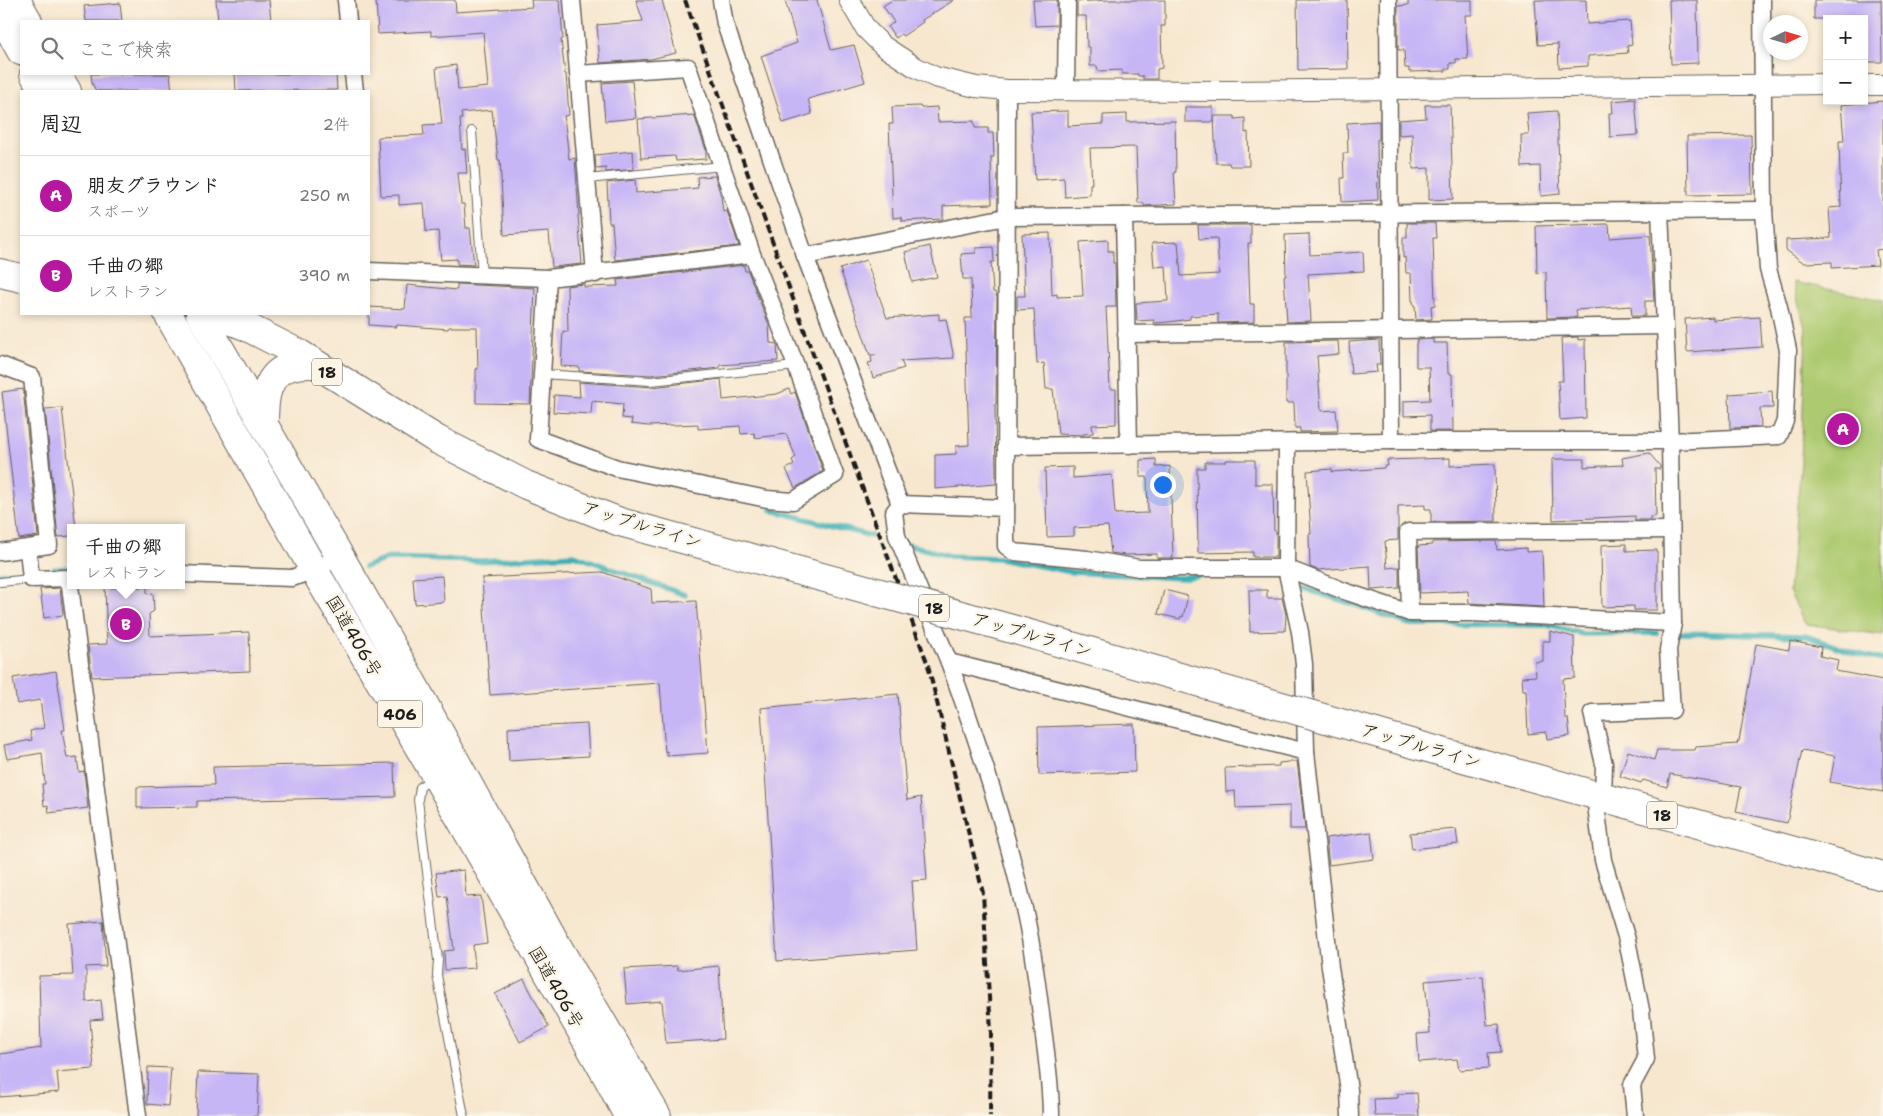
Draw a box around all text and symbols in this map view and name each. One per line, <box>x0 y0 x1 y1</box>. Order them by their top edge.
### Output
north arrow <box>1763 15 1808 60</box>
map controls <box>1823 15 1868 105</box>
button: + <box>1823 15 1868 60</box>
search box <box>20 20 370 75</box>
icon: search <box>38 34 66 62</box>
text: ここで検索 <box>78 37 173 62</box>
button: − <box>1823 60 1868 105</box>
text: 周辺 <box>40 110 82 138</box>
text: 2件 <box>323 114 350 135</box>
text: 朋友グラウンド <box>87 173 220 198</box>
text: A <box>50 185 62 206</box>
text: 250 m <box>299 185 350 206</box>
text: スポーツ <box>87 201 151 222</box>
text: 千曲の郷 <box>87 253 163 278</box>
text: B <box>51 265 61 286</box>
text: 390 m <box>298 265 350 286</box>
text: レストラン <box>87 281 168 302</box>
road number: 18 <box>312 358 342 386</box>
pin: A <box>1827 410 1859 448</box>
your location <box>1150 472 1176 498</box>
street label: アップルライン <box>579 495 705 555</box>
popup <box>67 524 185 589</box>
text: 千曲の郷 <box>85 534 161 559</box>
text: レストラン <box>85 562 167 583</box>
street label: 国道406号 <box>320 591 388 681</box>
road number: 18 <box>919 594 949 622</box>
pin: B <box>110 605 142 643</box>
street label: アップルライン <box>969 606 1095 664</box>
road number: 406 <box>378 701 422 728</box>
street label: アップルライン <box>1358 717 1484 775</box>
road number: 18 <box>1647 802 1677 828</box>
street label: 国道406号 <box>523 941 589 1033</box>

